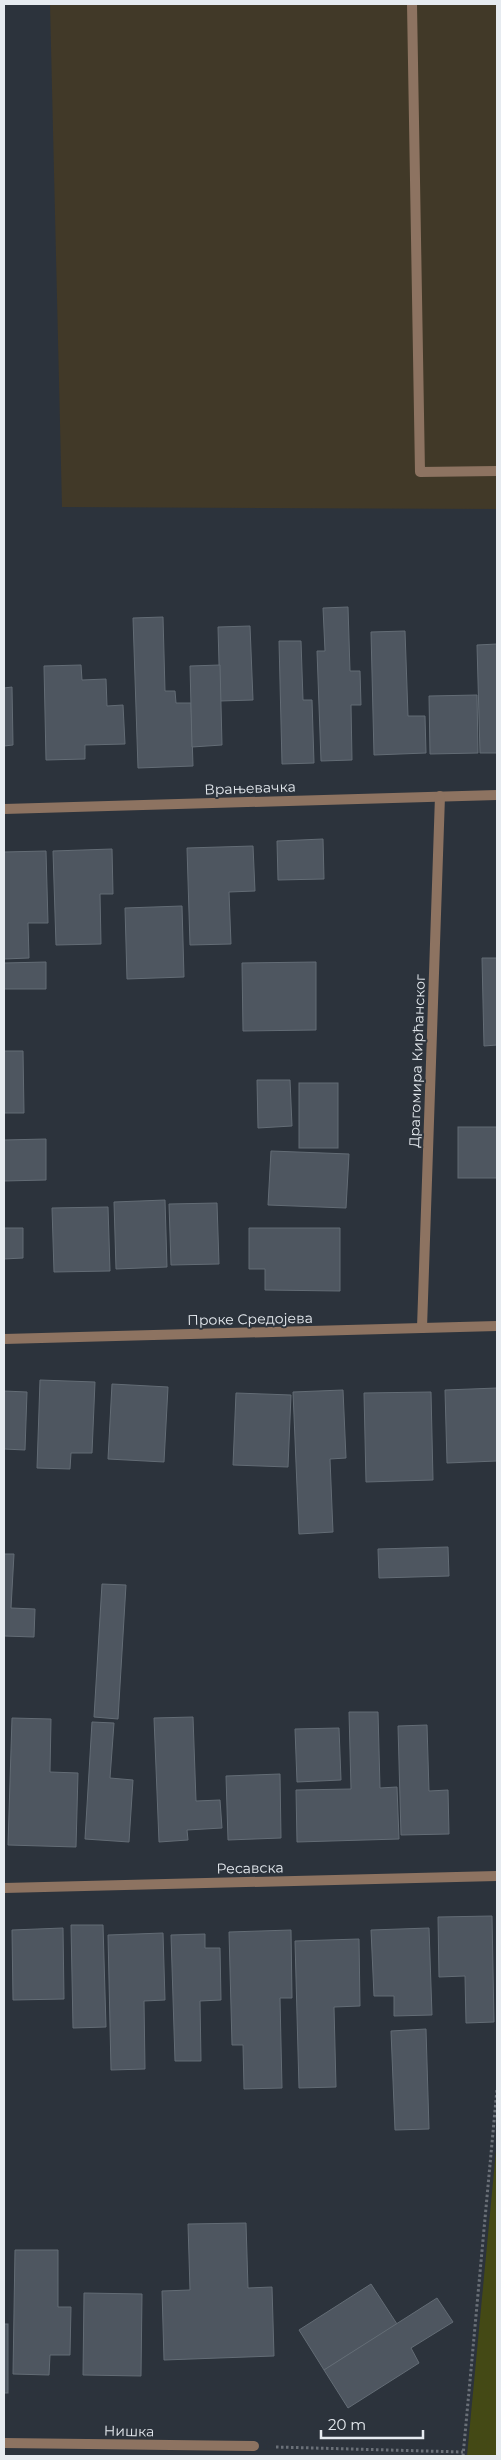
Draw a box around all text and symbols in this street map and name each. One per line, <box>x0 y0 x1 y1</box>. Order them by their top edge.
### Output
street label: Врањевачка <box>204 777 296 799</box>
street label: Драгомира Кирћанског <box>405 974 429 1148</box>
street label: Проке Средојева <box>187 1309 313 1329</box>
street label: Ресавска <box>216 1858 284 1878</box>
scale bar <box>321 2408 424 2440</box>
text: 20 m <box>328 2415 366 2434</box>
street label: Нишка <box>104 2422 154 2440</box>

